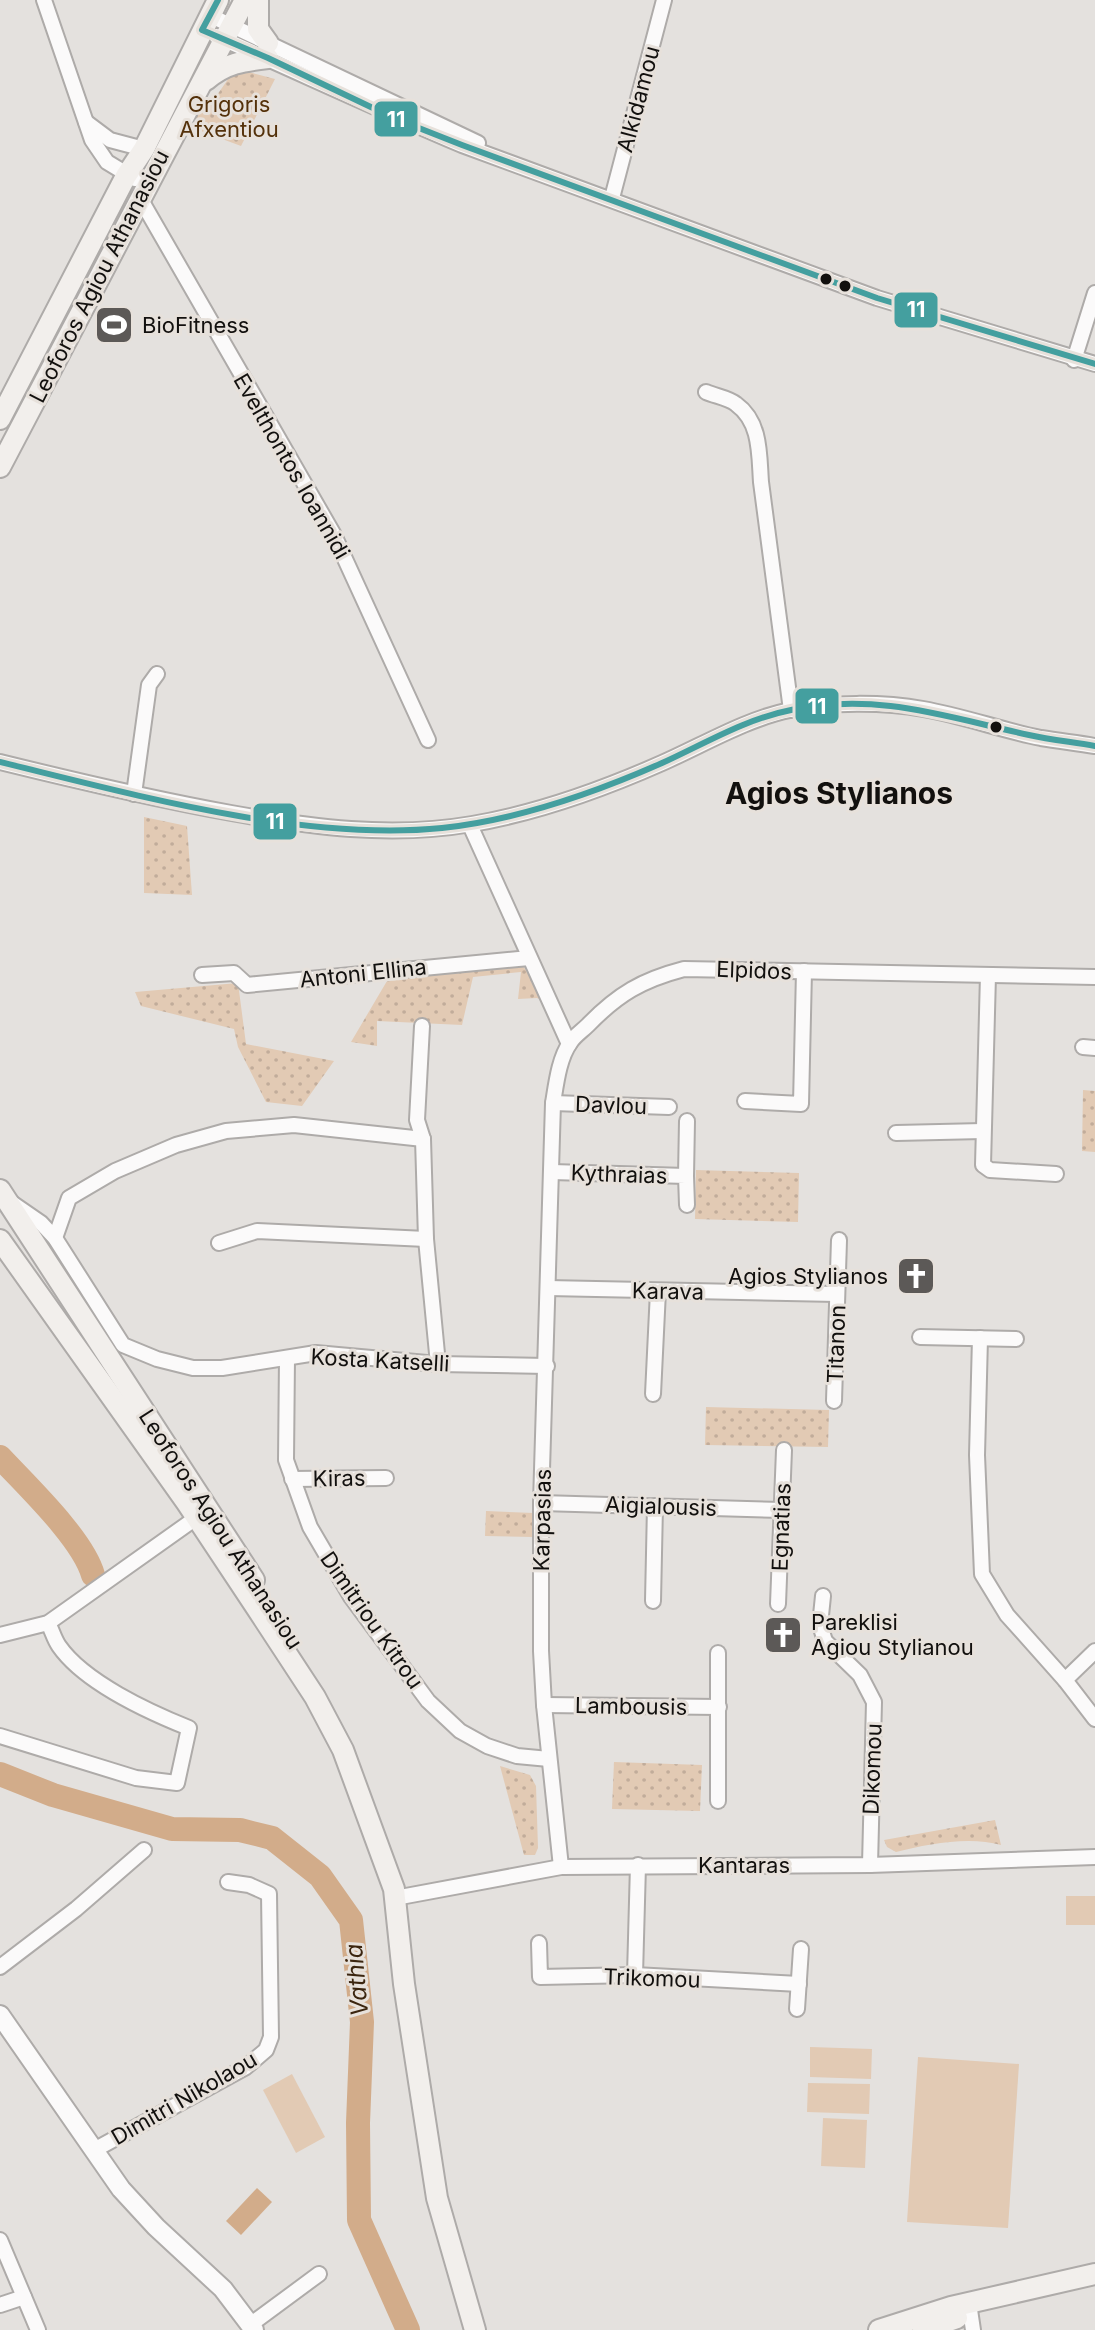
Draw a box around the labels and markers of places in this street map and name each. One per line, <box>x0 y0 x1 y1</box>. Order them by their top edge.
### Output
unlabelled marker <box>818 271 834 287</box>
unlabelled marker <box>837 278 853 294</box>
sports icon: BioFitness <box>93 304 135 346</box>
place label: BioFitness <box>142 312 249 338</box>
unlabelled marker <box>988 719 1004 735</box>
church icon: Agios Stylianos <box>895 1255 937 1297</box>
place label: Agios Stylianos <box>728 1263 888 1289</box>
place label: Pareklisi Agiou Stylianou <box>811 1609 974 1660</box>
church icon: Pareklisi Agiou Stylianou <box>762 1614 804 1656</box>

